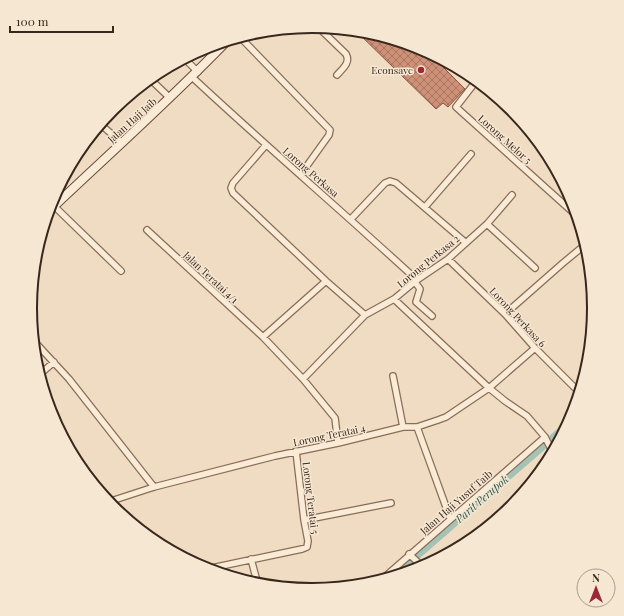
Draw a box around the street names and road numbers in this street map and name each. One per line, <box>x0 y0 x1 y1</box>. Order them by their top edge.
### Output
street label: Jalan Haji Jaib <box>104 94 160 146</box>
street label: Lorong Melor 5 <box>475 111 535 167</box>
street label: Lorong Perkasa <box>280 144 342 200</box>
street label: Lorong Perkasa 2 <box>394 231 462 291</box>
street label: Jalan Teratai 4/1 <box>180 247 242 306</box>
street label: Lorong Perkasa 6 <box>487 284 549 350</box>
street label: Lorong Teratai 4 <box>292 421 366 449</box>
street label: Lorong Teratai 5 <box>300 461 322 535</box>
street label: Jalan Haji Yusuf Taib <box>416 466 495 538</box>

